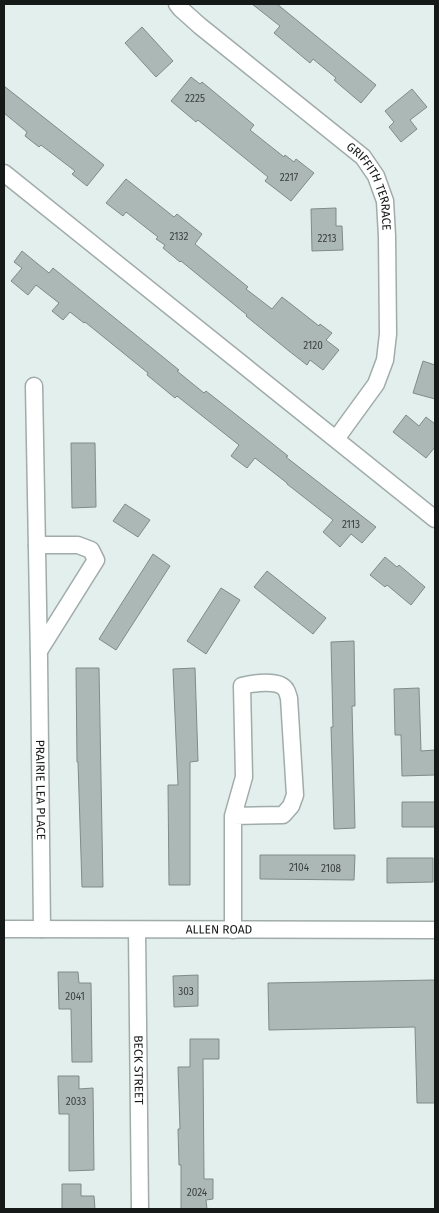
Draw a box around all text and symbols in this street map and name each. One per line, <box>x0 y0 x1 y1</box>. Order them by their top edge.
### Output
house number: 2225 <box>185 93 205 105</box>
street label: GRIFFITH TERRACE <box>344 139 394 231</box>
house number: 2217 <box>280 172 299 184</box>
house number: 2132 <box>170 231 188 243</box>
house number: 2213 <box>318 233 336 245</box>
house number: 2120 <box>303 340 323 352</box>
house number: 2113 <box>342 519 360 531</box>
street label: PRAIRIE LEA PLACE <box>33 740 48 840</box>
house number: 2104 <box>289 862 310 874</box>
house number: 2108 <box>321 863 342 875</box>
street label: ALLEN ROAD <box>186 922 253 937</box>
house number: 303 <box>178 986 194 998</box>
house number: 2041 <box>65 991 85 1003</box>
street label: BECK STREET <box>131 1035 146 1106</box>
house number: 2033 <box>66 1096 86 1108</box>
house number: 2024 <box>187 1187 208 1199</box>

